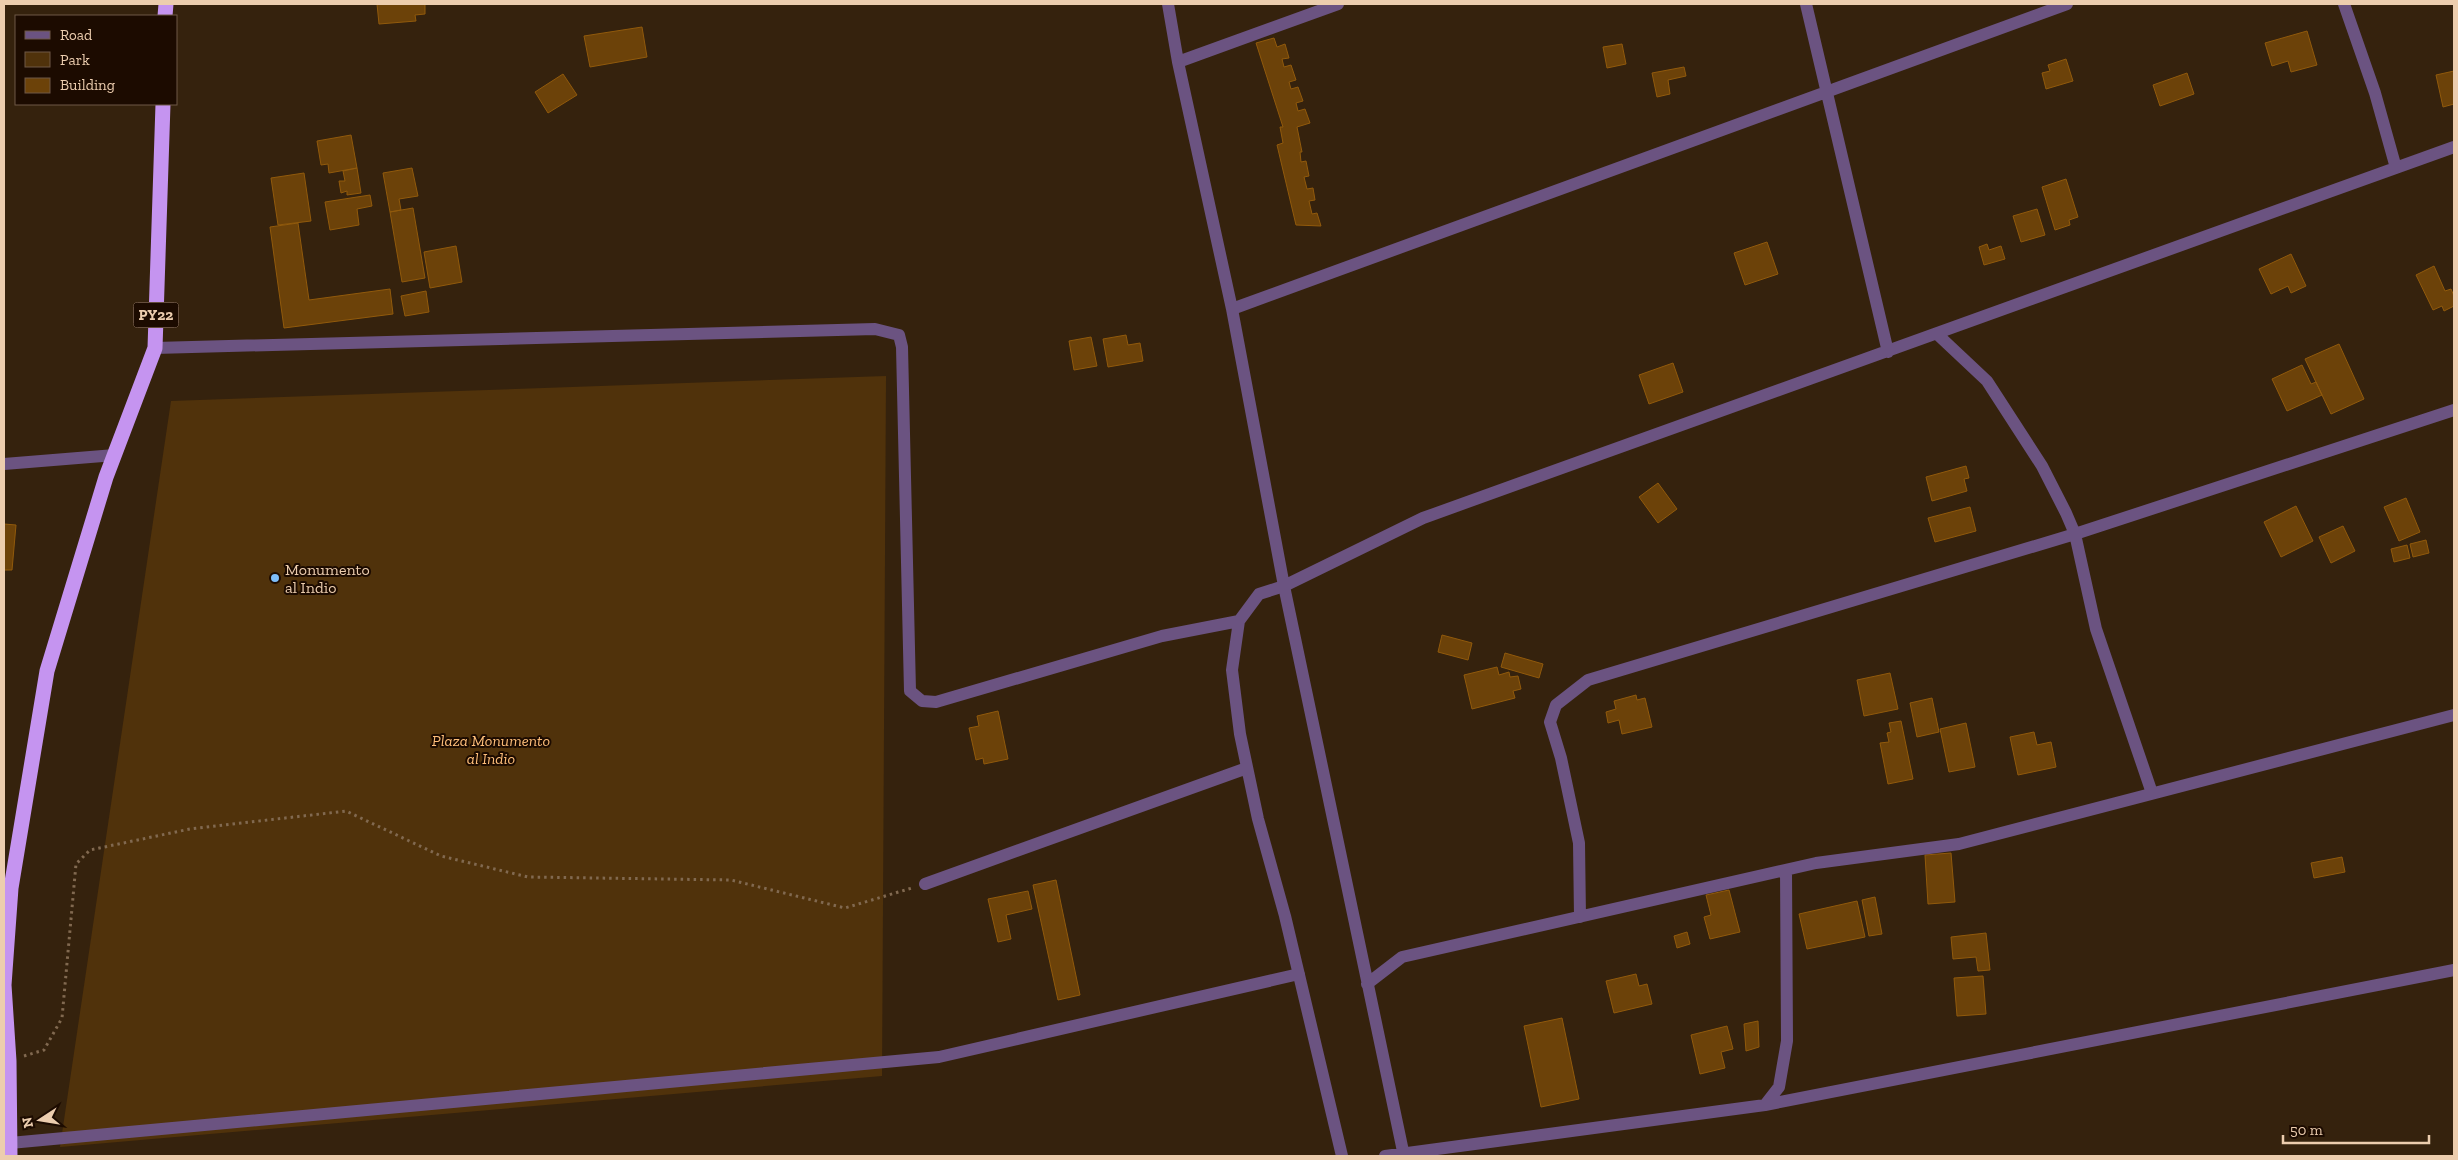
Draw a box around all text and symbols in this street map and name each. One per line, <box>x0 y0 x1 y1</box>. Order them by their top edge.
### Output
legend <box>15 15 178 105</box>
text: Road <box>60 26 93 44</box>
text: Park <box>60 51 90 69</box>
text: Building <box>60 76 115 94</box>
road number: PY22 <box>134 302 178 328</box>
place label: Monumento al Indio <box>285 560 370 597</box>
marker: Monumento al Indio <box>269 572 281 584</box>
park label: Plaza Monumento al Indio <box>432 731 550 768</box>
north arrow <box>15 1095 65 1145</box>
scale bar <box>2283 1112 2429 1144</box>
text: N <box>18 1115 37 1130</box>
text: 50 m <box>2290 1121 2323 1139</box>

